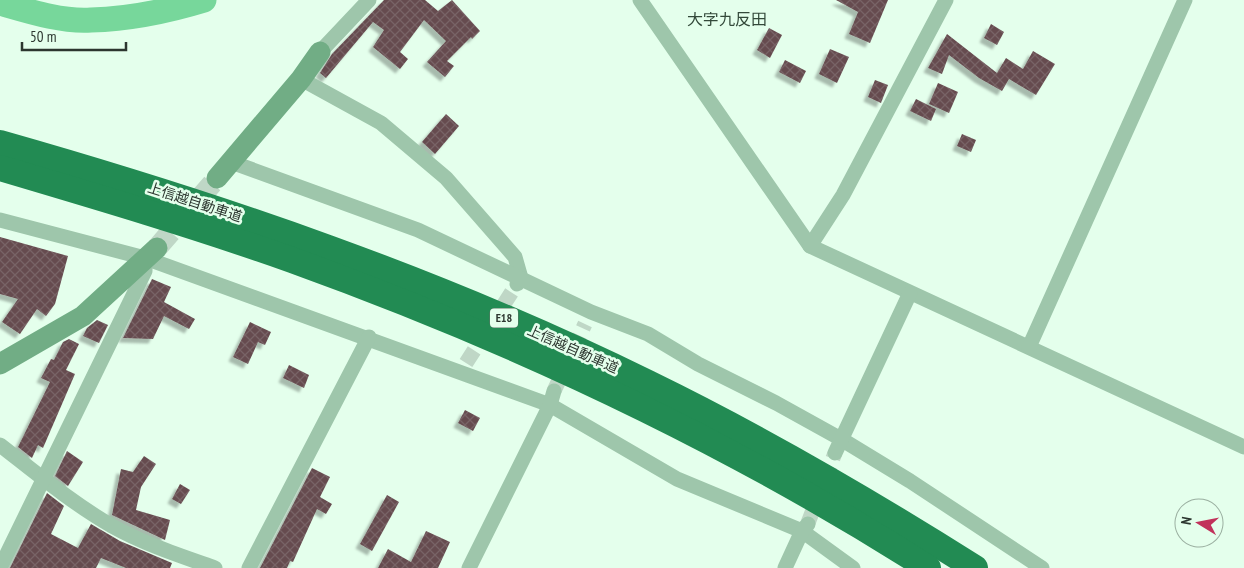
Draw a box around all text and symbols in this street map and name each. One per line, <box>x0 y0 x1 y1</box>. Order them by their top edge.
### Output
district label: 大字九反田 <box>687 9 767 29</box>
scale bar <box>22 20 126 52</box>
text: 50 m <box>30 27 56 46</box>
street label: 上信越自動車道 <box>146 178 244 226</box>
road number: E18 <box>490 308 518 328</box>
street label: 上信越自動車道 <box>525 321 621 377</box>
north arrow <box>1174 498 1224 548</box>
text: N <box>1177 515 1196 526</box>

